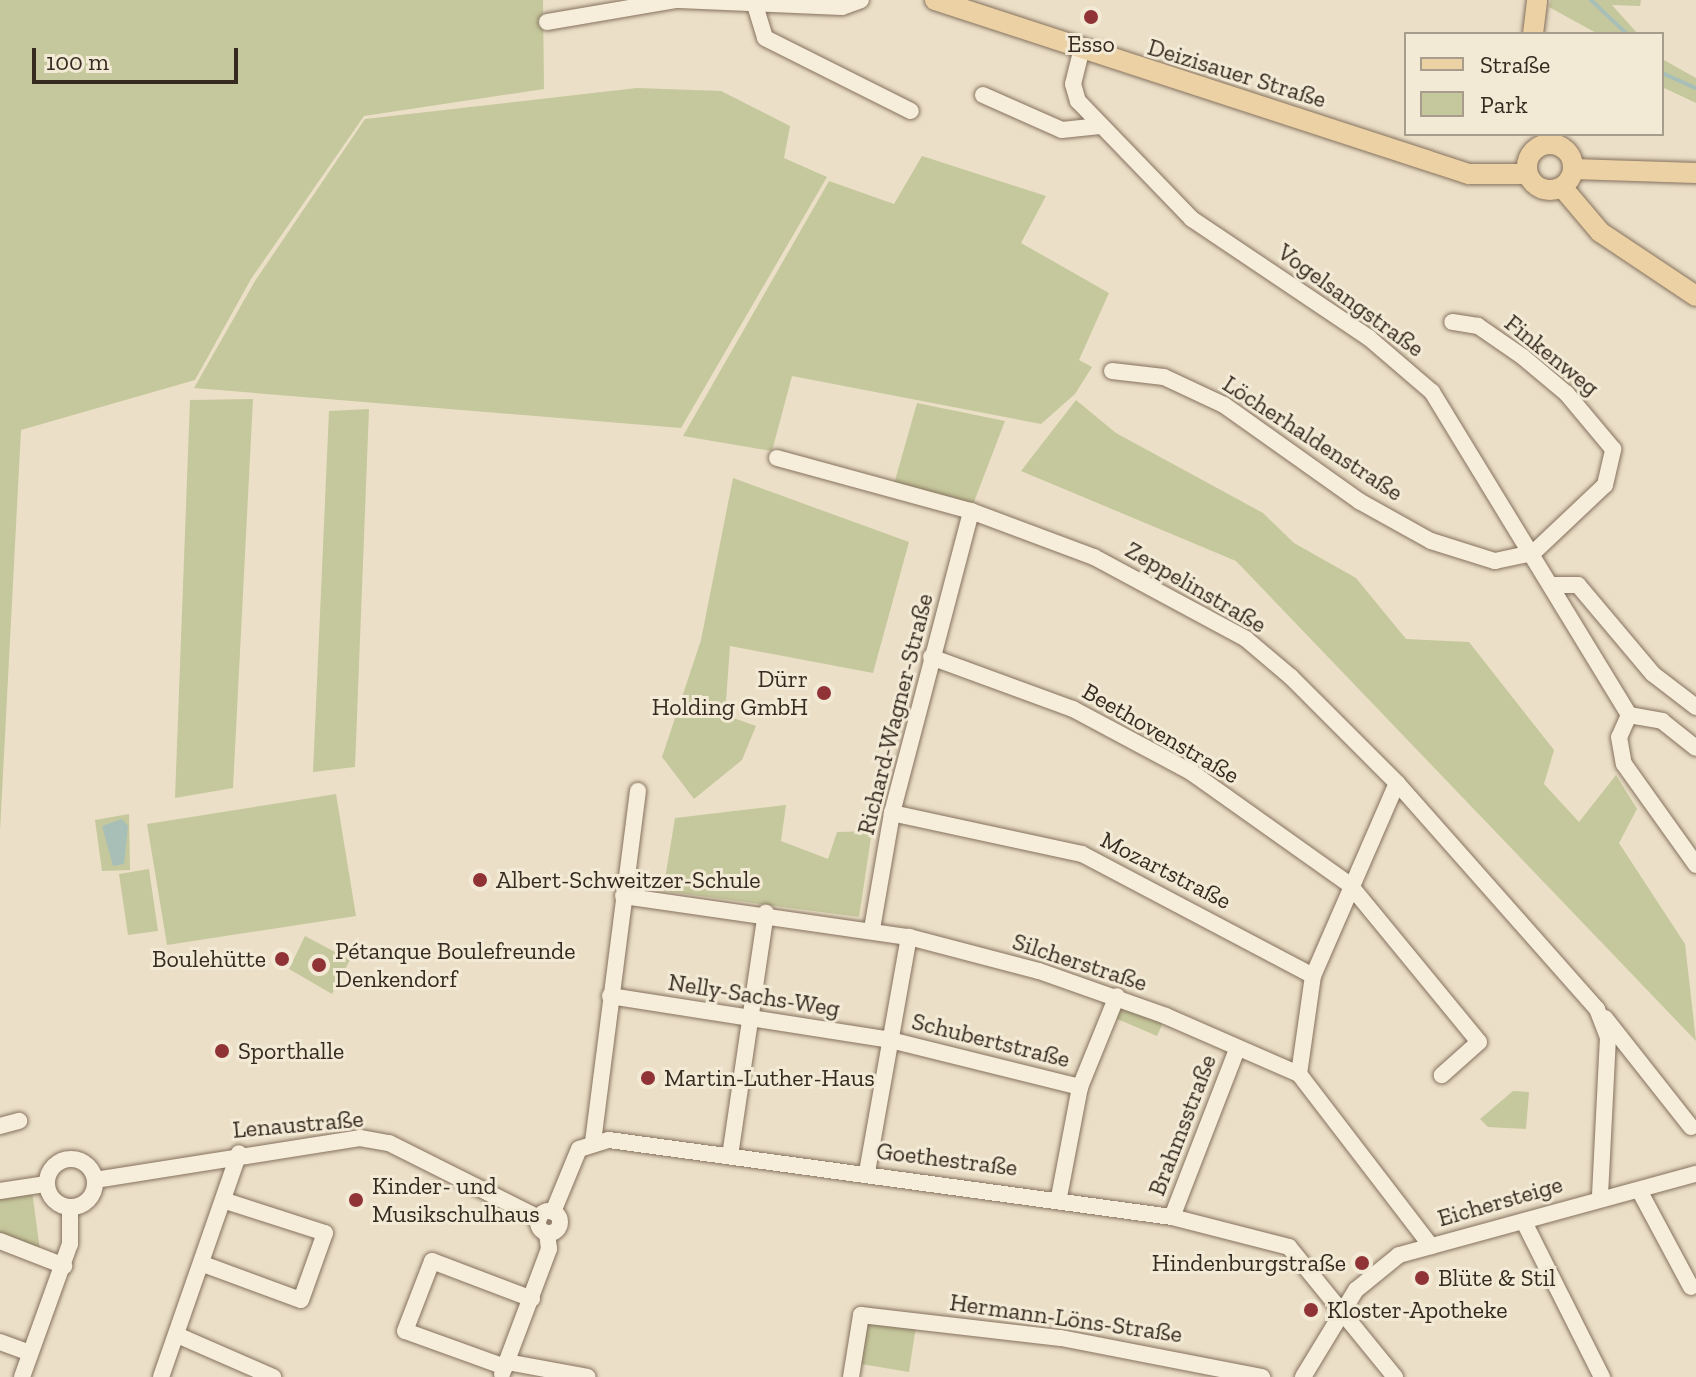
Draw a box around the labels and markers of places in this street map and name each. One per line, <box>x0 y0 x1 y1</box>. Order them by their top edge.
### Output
marker: Esso <box>1082 8 1100 26</box>
place label: Esso <box>1067 30 1115 58</box>
place label: Dürr Holding GmbH <box>652 665 808 721</box>
marker: Dürr Holding GmbH <box>815 684 833 702</box>
place label: Albert-Schweitzer-Schule <box>496 866 761 894</box>
marker: Albert-Schweitzer-Schule <box>471 871 489 889</box>
place label: Pétanque Boulefreunde Denkendorf <box>335 937 575 993</box>
place label: Boulehütte <box>152 945 266 973</box>
marker: Boulehütte <box>273 950 291 968</box>
marker: Pétanque Boulefreunde Denkendorf <box>310 956 328 974</box>
place label: Sporthalle <box>238 1037 344 1065</box>
marker: Sporthalle <box>213 1042 231 1060</box>
place label: Martin-Luther-Haus <box>664 1064 875 1092</box>
marker: Martin-Luther-Haus <box>639 1069 657 1087</box>
place label: Kinder- und Musikschulhaus <box>372 1172 540 1228</box>
marker: Kinder- und Musikschulhaus <box>347 1191 365 1209</box>
place label: Hindenburgstraße <box>1152 1249 1346 1277</box>
marker: Hindenburgstraße <box>1353 1254 1371 1272</box>
place label: Blüte & Stil <box>1438 1264 1556 1292</box>
marker: Blüte & Stil <box>1413 1269 1431 1287</box>
place label: Kloster-Apotheke <box>1327 1296 1507 1324</box>
marker: Kloster-Apotheke <box>1302 1301 1320 1319</box>

